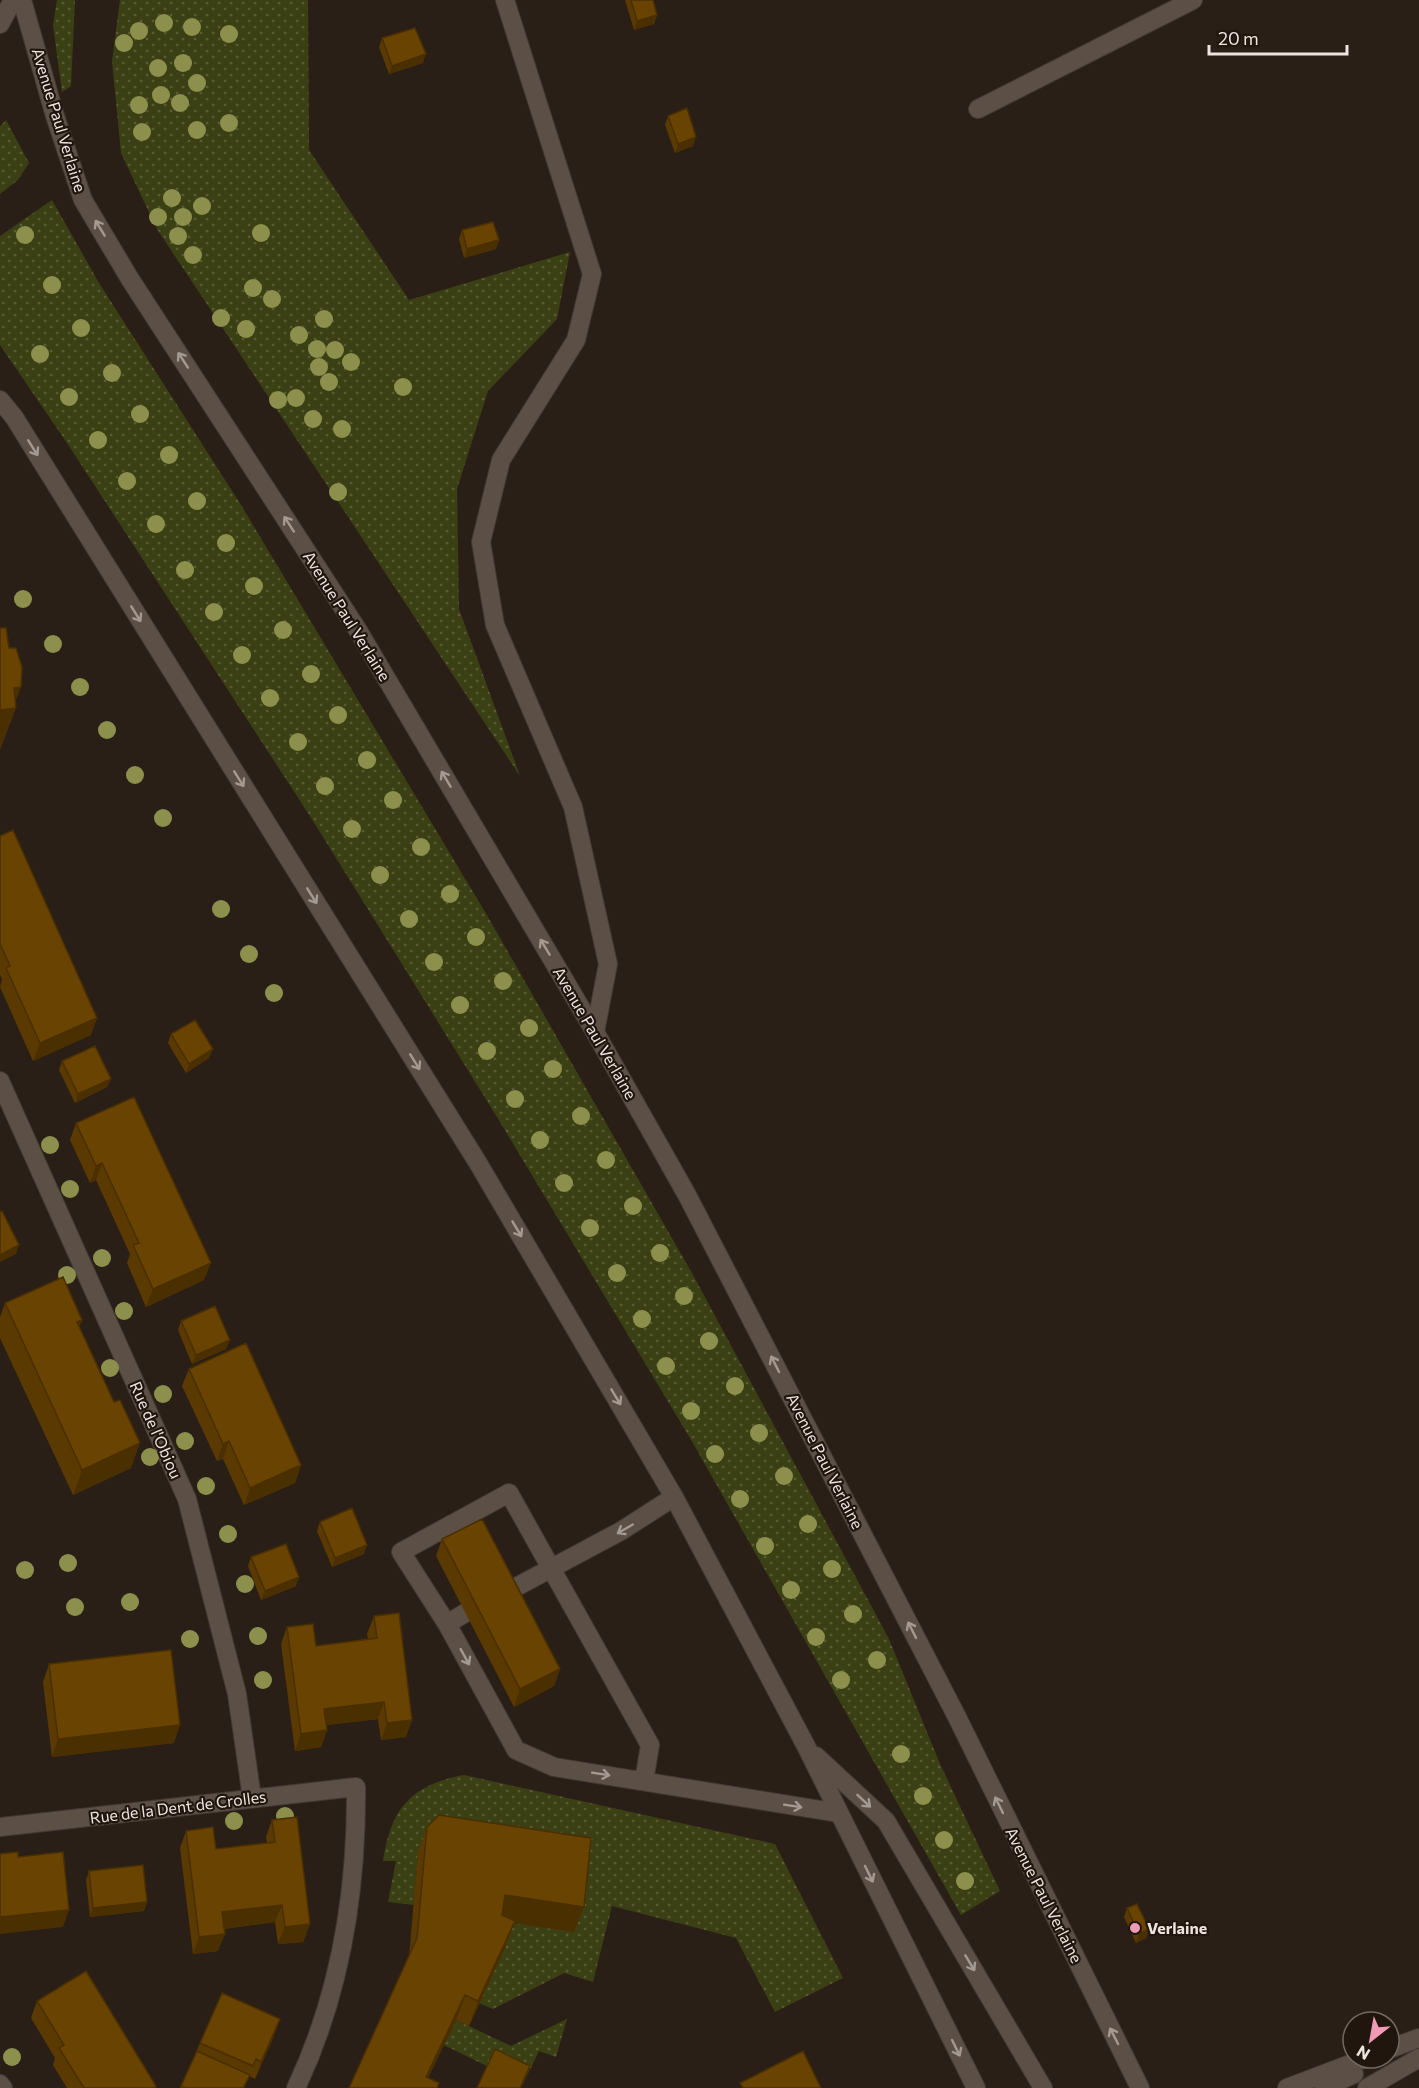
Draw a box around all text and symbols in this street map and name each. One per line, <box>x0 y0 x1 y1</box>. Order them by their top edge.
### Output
scale bar <box>1209 18 1347 56</box>
text: 20 m <box>1218 27 1259 49</box>
street label: Avenue Paul Verlaine <box>29 45 90 194</box>
one-way arrow <box>94 220 106 237</box>
one-way arrow <box>177 352 189 369</box>
one-way arrow <box>28 439 40 456</box>
one-way arrow <box>282 516 294 533</box>
street label: Avenue Paul Verlaine <box>300 547 395 684</box>
one-way arrow <box>130 605 143 622</box>
one-way arrow <box>234 770 246 787</box>
one-way arrow <box>439 771 451 788</box>
one-way arrow <box>307 887 319 904</box>
one-way arrow <box>539 939 551 956</box>
street label: Avenue Paul Verlaine <box>550 963 641 1102</box>
one-way arrow <box>410 1053 422 1070</box>
one-way arrow <box>511 1220 523 1237</box>
one-way arrow <box>768 1355 780 1373</box>
street label: Rue de l'Obiou <box>127 1378 186 1481</box>
one-way arrow <box>610 1388 622 1405</box>
street label: Avenue Paul Verlaine <box>783 1390 868 1532</box>
one-way arrow <box>617 1523 634 1535</box>
one-way arrow <box>906 1622 917 1640</box>
one-way arrow <box>460 1647 471 1665</box>
one-way arrow <box>590 1769 610 1780</box>
street label: Rue de la Dent de Crolles <box>89 1786 267 1827</box>
one-way arrow <box>856 1794 871 1808</box>
one-way arrow <box>993 1796 1005 1814</box>
one-way arrow <box>783 1800 802 1811</box>
street label: Avenue Paul Verlaine <box>1002 1824 1087 1966</box>
one-way arrow <box>864 1864 876 1882</box>
place label: Verlaine <box>1147 1918 1207 1937</box>
marker: Verlaine <box>1128 1921 1142 1935</box>
one-way arrow <box>964 1955 976 1972</box>
north arrow <box>1341 2010 1401 2070</box>
one-way arrow <box>1108 2027 1119 2045</box>
one-way arrow <box>951 2039 963 2057</box>
text: N <box>1353 2042 1373 2065</box>

